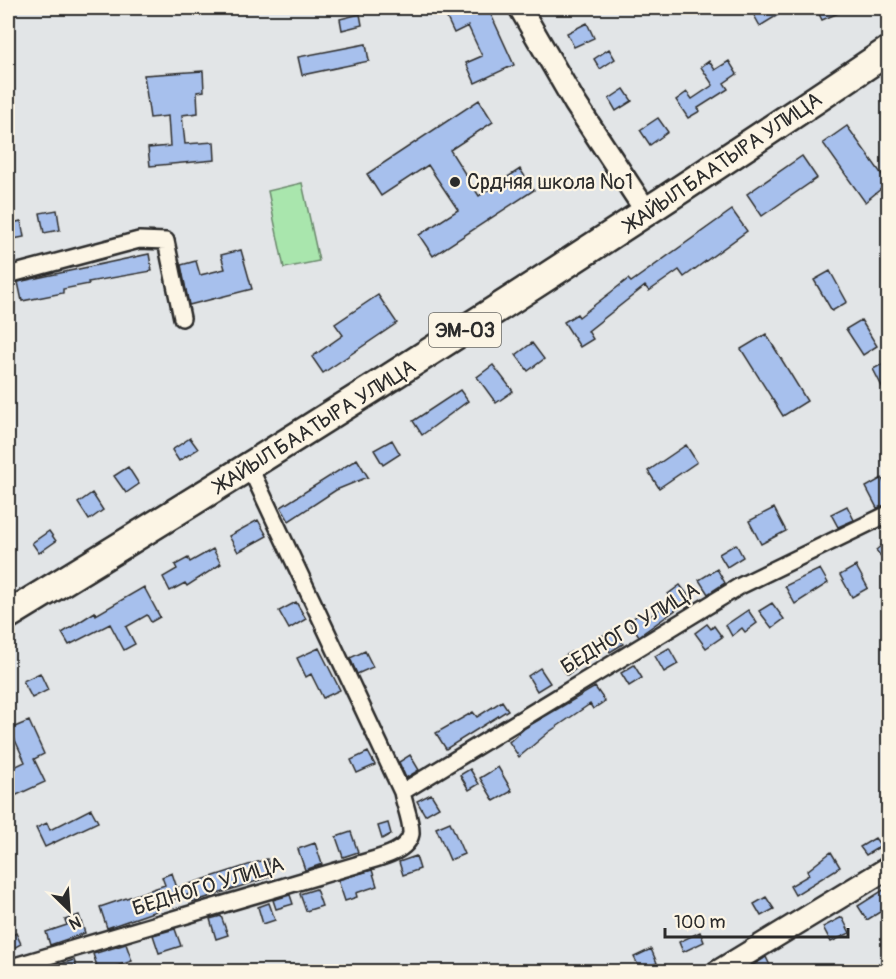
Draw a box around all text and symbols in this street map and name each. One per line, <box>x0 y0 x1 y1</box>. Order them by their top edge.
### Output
street label: ЖАЙЫЛ БААТЫРА УЛИЦА <box>617 86 827 240</box>
place label: Срдняя школа №1 <box>467 169 633 196</box>
marker: Срдняя школа №1 <box>448 175 462 189</box>
road number: ЭМ-03 <box>429 313 501 347</box>
street label: ЖАЙЫЛ БААТЫРА УЛИЦА <box>207 353 421 501</box>
street label: БЕДНОГО УЛИЦА <box>556 576 705 680</box>
street label: БЕДНОГО УЛИЦА <box>129 851 287 922</box>
north arrow <box>39 880 99 940</box>
scale bar <box>665 901 848 939</box>
text: N <box>66 911 84 934</box>
text: 100 m <box>674 911 726 934</box>

